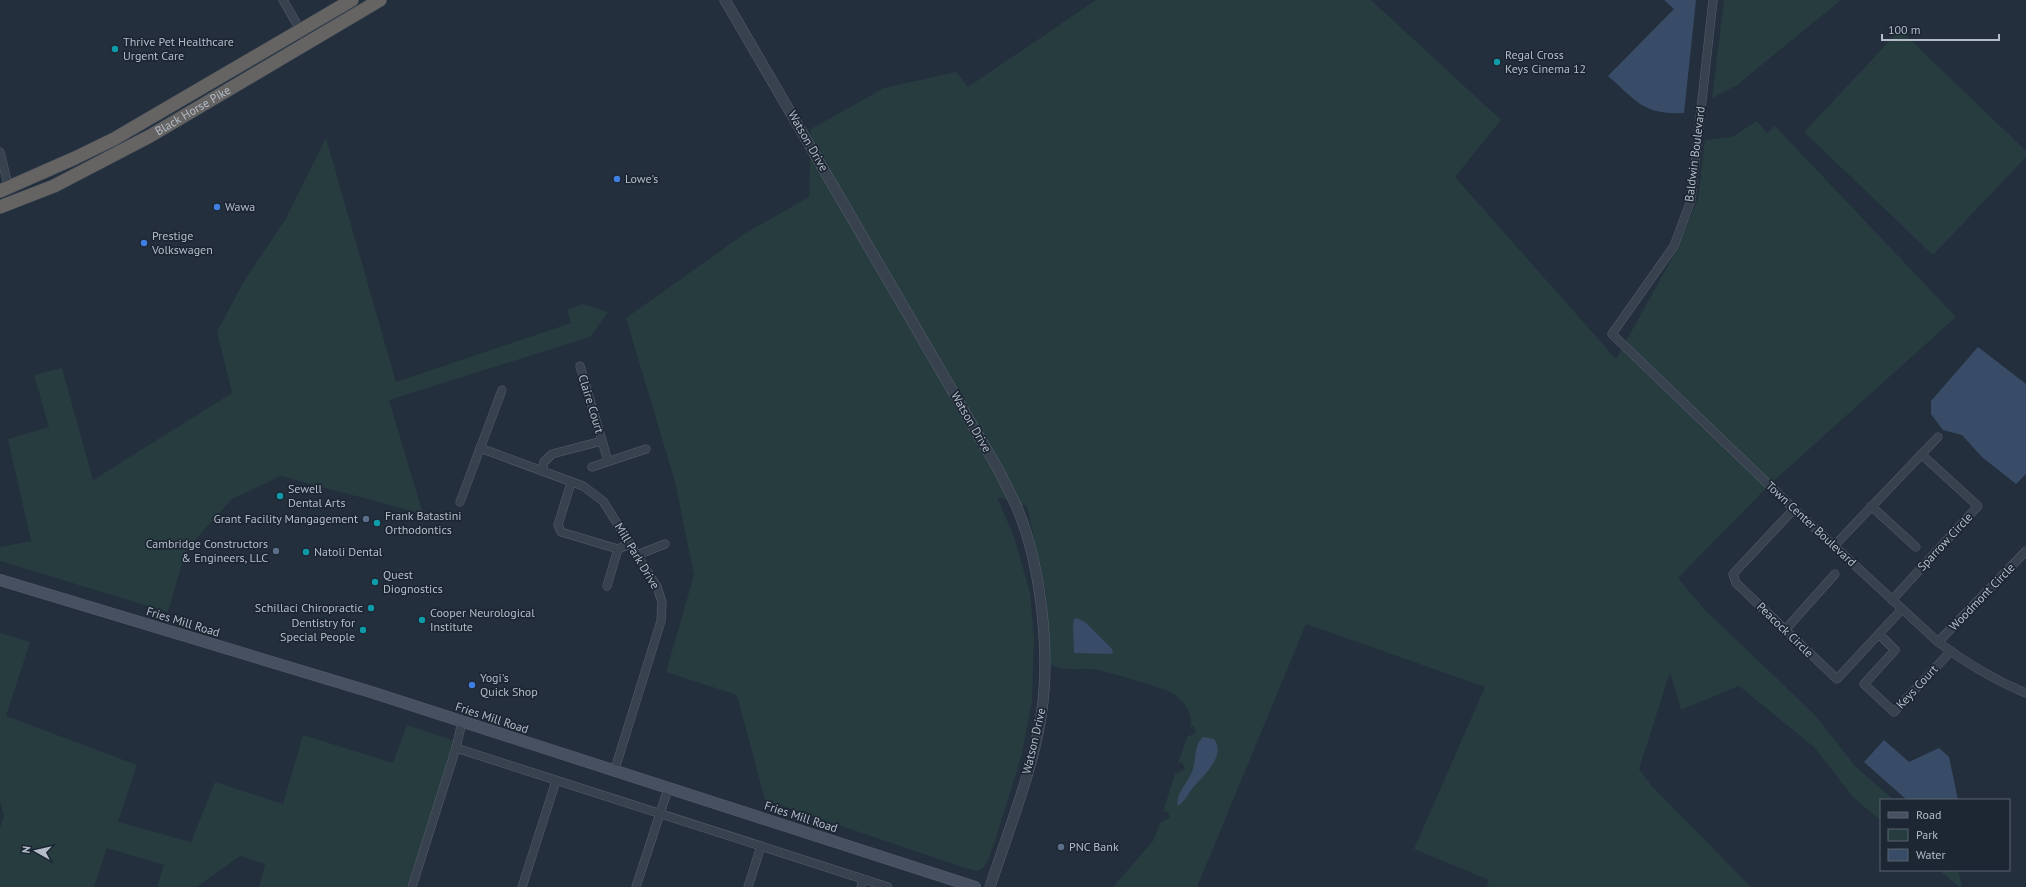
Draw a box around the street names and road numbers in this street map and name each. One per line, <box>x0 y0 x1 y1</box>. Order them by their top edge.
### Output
street label: Black Horse Pike <box>152 82 233 138</box>
street label: Baldwin Boulevard <box>1681 105 1708 203</box>
street label: Watson Drive <box>785 108 832 174</box>
street label: Claire Court <box>575 373 608 435</box>
street label: Watson Drive <box>948 389 995 455</box>
street label: Town Center Boulevard <box>1763 478 1860 569</box>
street label: Sparrow Circle <box>1914 509 1975 574</box>
street label: Mill Park Drive <box>612 520 663 592</box>
street label: Woodmont Circle <box>1946 560 2018 633</box>
street label: Peacock Circle <box>1754 599 1817 660</box>
street label: Fries Mill Road <box>145 603 222 640</box>
street label: Keys Court <box>1893 662 1941 712</box>
street label: Fries Mill Road <box>454 699 531 736</box>
street label: Watson Drive <box>1019 706 1048 776</box>
street label: Fries Mill Road <box>763 798 840 835</box>

